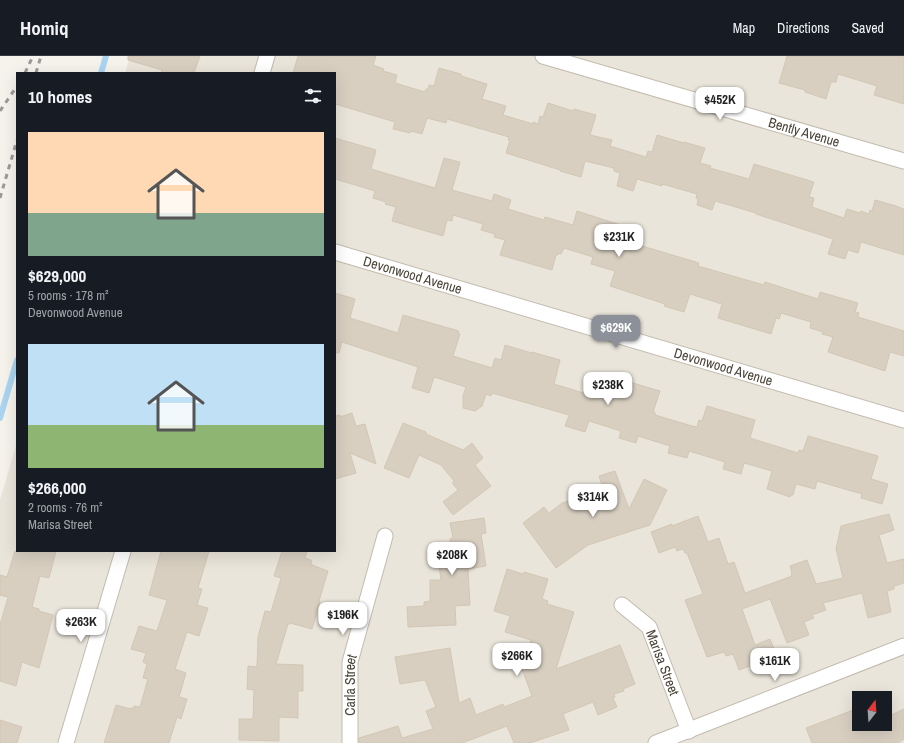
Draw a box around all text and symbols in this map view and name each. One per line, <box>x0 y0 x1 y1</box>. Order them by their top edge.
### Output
text: Homiq <box>20 15 68 41</box>
text: Map <box>733 19 755 37</box>
text: Directions <box>777 19 829 37</box>
text: Saved <box>851 19 884 37</box>
text: 10 homes <box>28 85 92 108</box>
icon: filters <box>302 85 324 107</box>
pin: $452K <box>692 87 748 121</box>
text: $452K <box>704 91 736 108</box>
street label: Bently Avenue <box>766 113 842 151</box>
icon: home <box>140 158 212 230</box>
pin: $231K <box>591 224 647 258</box>
text: $231K <box>603 228 635 245</box>
street label: Devonwood Avenue <box>361 252 464 298</box>
text: $629,000 <box>28 264 86 287</box>
text: 5 rooms · 178 m² <box>28 287 109 304</box>
text: Devonwood Avenue <box>28 304 123 321</box>
pin: $629K <box>588 315 644 349</box>
text: $629K <box>600 319 632 336</box>
street label: Devonwood Avenue <box>672 344 775 390</box>
icon: home <box>140 370 212 442</box>
pin: $238K <box>580 372 636 406</box>
text: $238K <box>592 376 624 393</box>
text: $266,000 <box>28 476 86 499</box>
pin: $314K <box>565 484 621 518</box>
text: $314K <box>577 488 609 505</box>
text: 2 rooms · 76 m² <box>28 499 103 516</box>
text: Marisa Street <box>28 516 92 533</box>
pin: $208K <box>424 542 480 576</box>
text: $208K <box>436 546 468 563</box>
pin: $196K <box>315 602 371 636</box>
text: $196K <box>327 606 359 623</box>
pin: $263K <box>53 609 109 643</box>
text: $263K <box>65 613 97 630</box>
street label: Marisa Street <box>642 627 683 698</box>
pin: $266K <box>489 643 545 677</box>
text: $266K <box>501 647 533 664</box>
pin: $161K <box>747 648 803 682</box>
street label: Carla Street <box>341 652 361 716</box>
text: $161K <box>759 652 791 669</box>
north arrow <box>852 691 892 731</box>
map controls <box>852 691 892 731</box>

